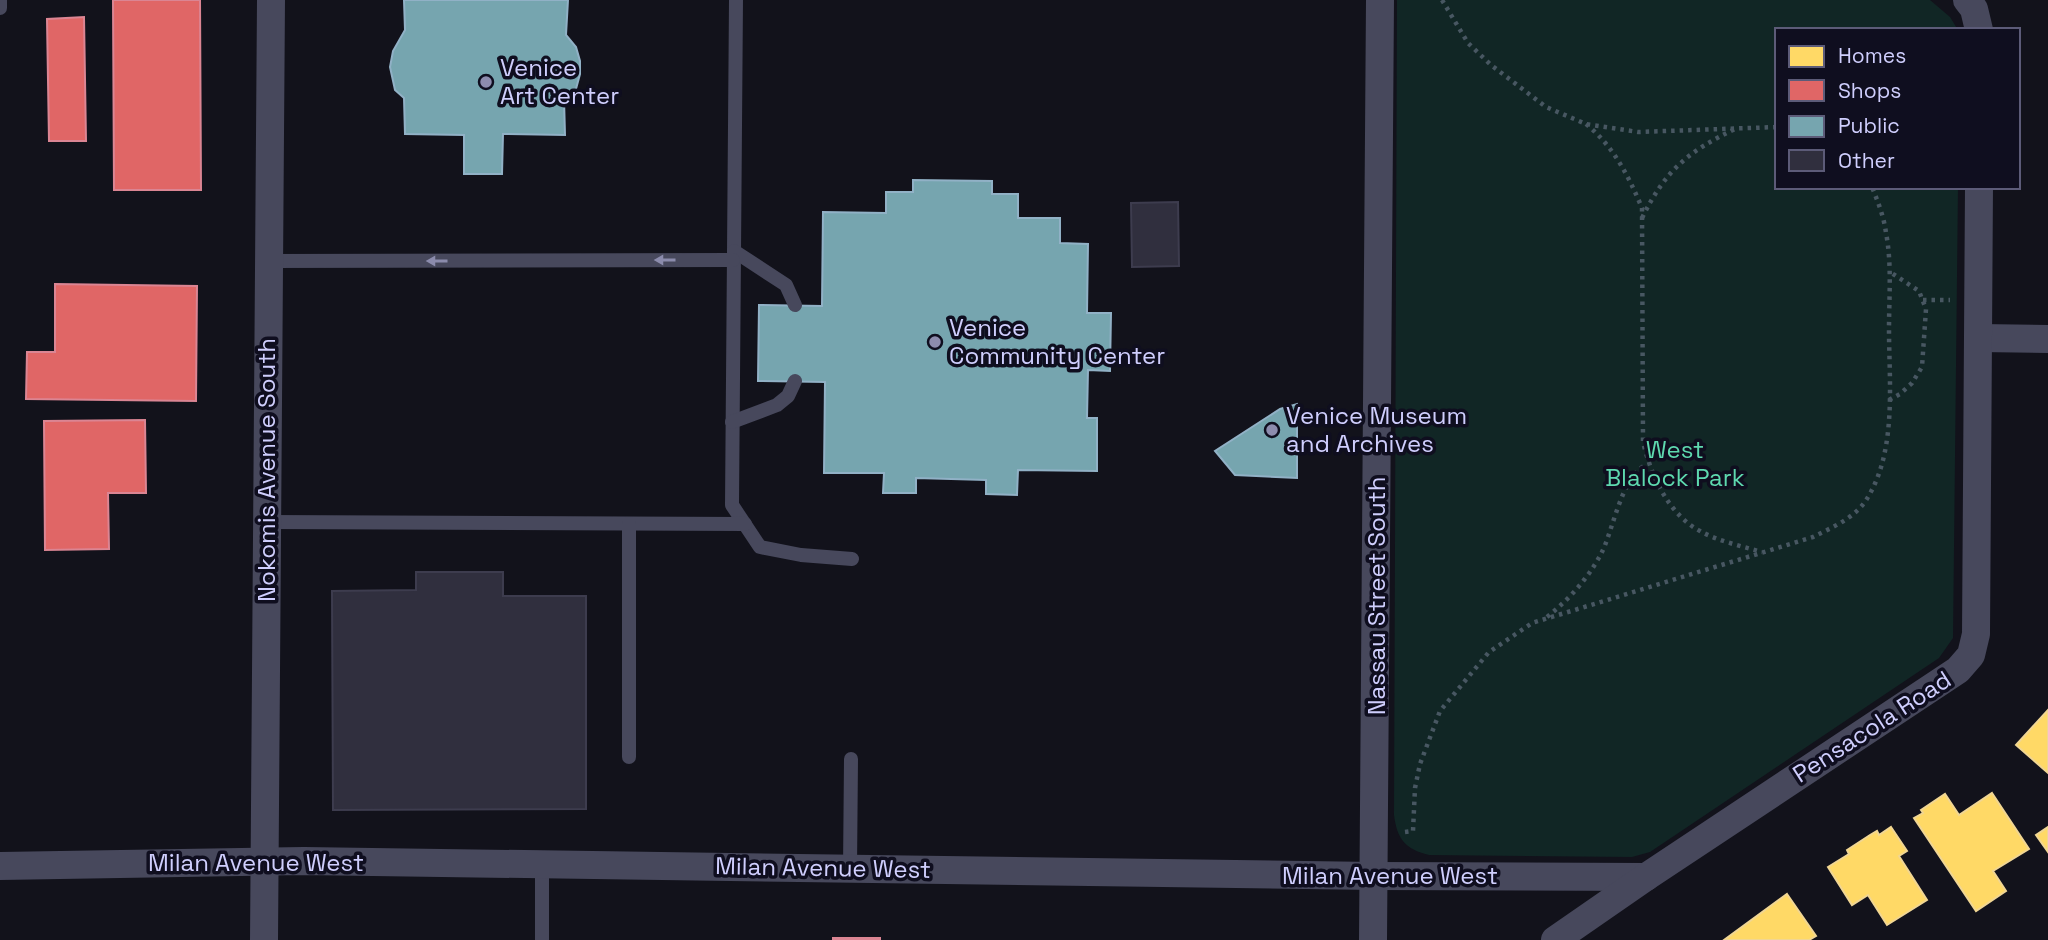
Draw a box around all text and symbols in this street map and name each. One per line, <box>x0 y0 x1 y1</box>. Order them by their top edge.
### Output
legend <box>1775 28 2020 189</box>
text: Homes <box>1838 42 1906 69</box>
place label: Venice Art Center <box>500 52 619 111</box>
marker: Venice Art Center <box>478 74 494 90</box>
text: Shops <box>1838 77 1901 104</box>
text: Public <box>1838 112 1900 139</box>
text: Other <box>1838 147 1895 174</box>
one-way arrow <box>654 254 676 266</box>
one-way arrow <box>426 255 448 267</box>
place label: Venice Community Center <box>949 312 1165 371</box>
marker: Venice Community Center <box>927 334 943 350</box>
street label: Nokomis Avenue South <box>251 338 282 602</box>
place label: Venice Museum and Archives <box>1286 400 1467 459</box>
marker: Venice Museum and Archives <box>1264 422 1280 438</box>
park label: West Blalock Park <box>1605 434 1745 493</box>
street label: Nassau Street South <box>1361 477 1392 715</box>
street label: Pensacola Road <box>1787 664 1957 789</box>
street label: Milan Avenue West <box>148 847 364 878</box>
street label: Milan Avenue West <box>715 850 931 885</box>
street label: Milan Avenue West <box>1282 860 1498 891</box>

